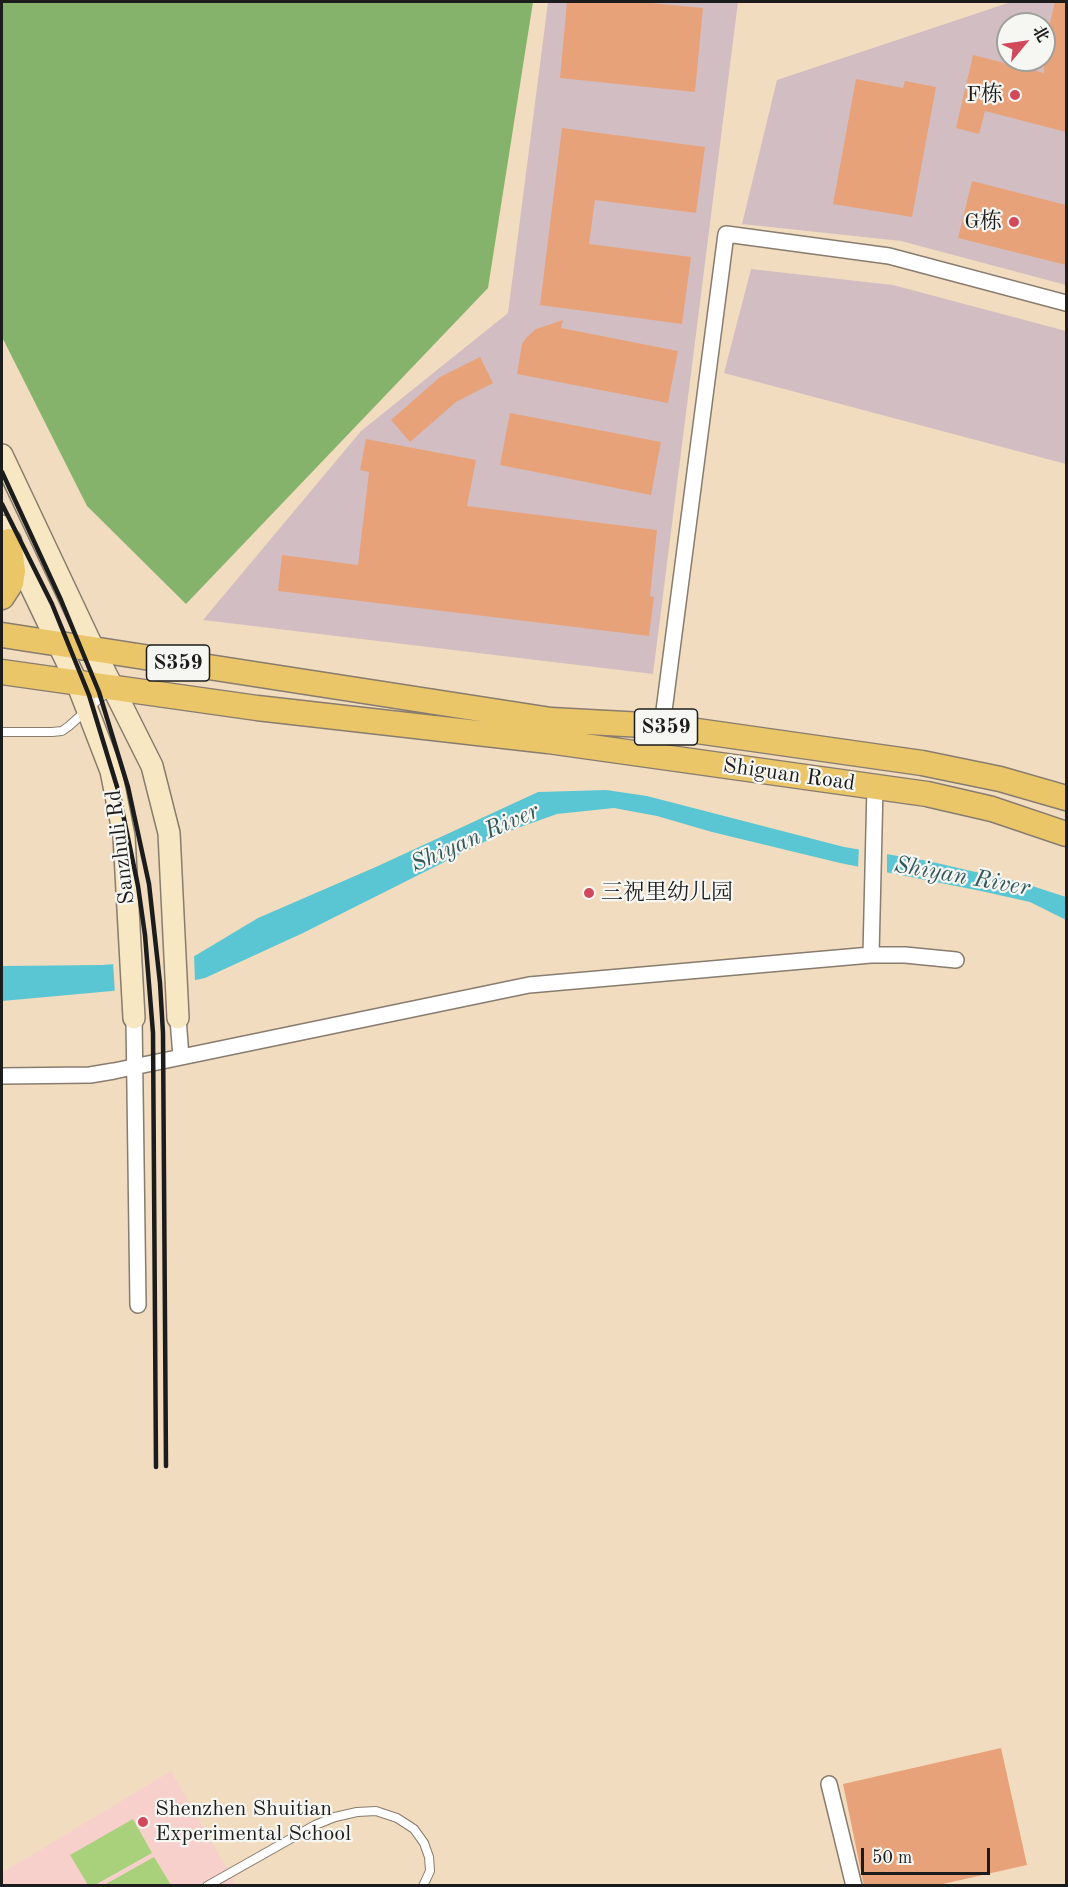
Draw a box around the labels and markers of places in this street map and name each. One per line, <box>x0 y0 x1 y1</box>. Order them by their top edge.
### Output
place label: F栋 <box>966 82 1003 108</box>
marker: F栋 <box>1008 88 1022 102</box>
place label: G栋 <box>964 209 1002 235</box>
marker: G栋 <box>1007 215 1021 229</box>
place label: 三祝里幼儿园 <box>601 880 733 906</box>
marker: 三祝里幼儿园 <box>582 886 596 900</box>
place label: Shenzhen Shuitian Experimental School <box>155 1796 351 1848</box>
marker: Shenzhen Shuitian Experimental School <box>136 1815 150 1829</box>

